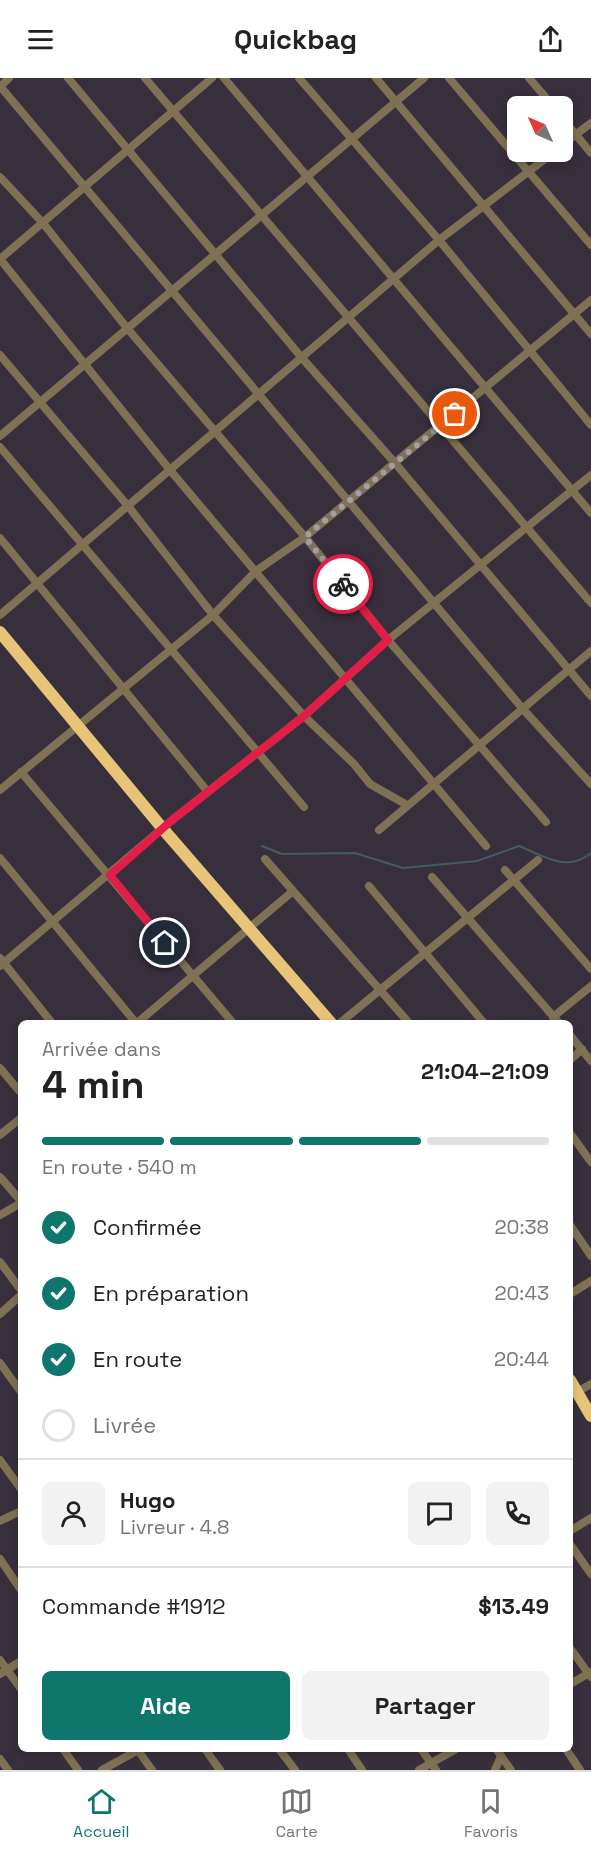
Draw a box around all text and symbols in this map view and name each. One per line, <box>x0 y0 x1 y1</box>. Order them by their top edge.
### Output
text: Quickbag <box>234 22 357 57</box>
icon: menu <box>24 23 57 56</box>
icon: share <box>534 23 567 56</box>
north arrow <box>507 96 573 162</box>
map controls <box>507 96 573 162</box>
pin <box>429 388 480 439</box>
icon: bag <box>438 397 471 430</box>
courier <box>313 554 373 614</box>
icon: bike <box>327 568 360 601</box>
pin <box>139 917 190 968</box>
icon: home <box>148 926 181 959</box>
text: Arrivée dans <box>42 1036 161 1062</box>
text: 21:04–21:09 <box>421 1057 549 1085</box>
text: 4 min <box>42 1060 144 1109</box>
text: En route · 540 m <box>42 1154 197 1180</box>
icon: check <box>42 1211 75 1244</box>
text: Confirmée <box>93 1213 202 1241</box>
text: 20:38 <box>495 1214 549 1240</box>
icon: check <box>42 1277 75 1310</box>
text: En préparation <box>93 1279 249 1307</box>
text: 20:43 <box>494 1280 549 1306</box>
icon: check <box>42 1343 75 1376</box>
text: En route <box>93 1345 182 1373</box>
text: 20:44 <box>494 1346 549 1372</box>
text: Livrée <box>93 1411 156 1439</box>
button: person <box>42 1482 105 1545</box>
button: chat <box>408 1482 471 1545</box>
button: phone <box>486 1482 549 1545</box>
text: Hugo <box>120 1486 175 1514</box>
text: Livreur · 4.8 <box>120 1514 229 1540</box>
text: Commande #1912 <box>42 1592 225 1620</box>
text: $13.49 <box>478 1592 549 1620</box>
button: Aide <box>42 1671 290 1740</box>
button: Partager <box>302 1671 549 1740</box>
tab: Accueil <box>73 1785 129 1842</box>
tab: Carte <box>276 1785 318 1842</box>
tab: Favoris <box>464 1785 518 1842</box>

